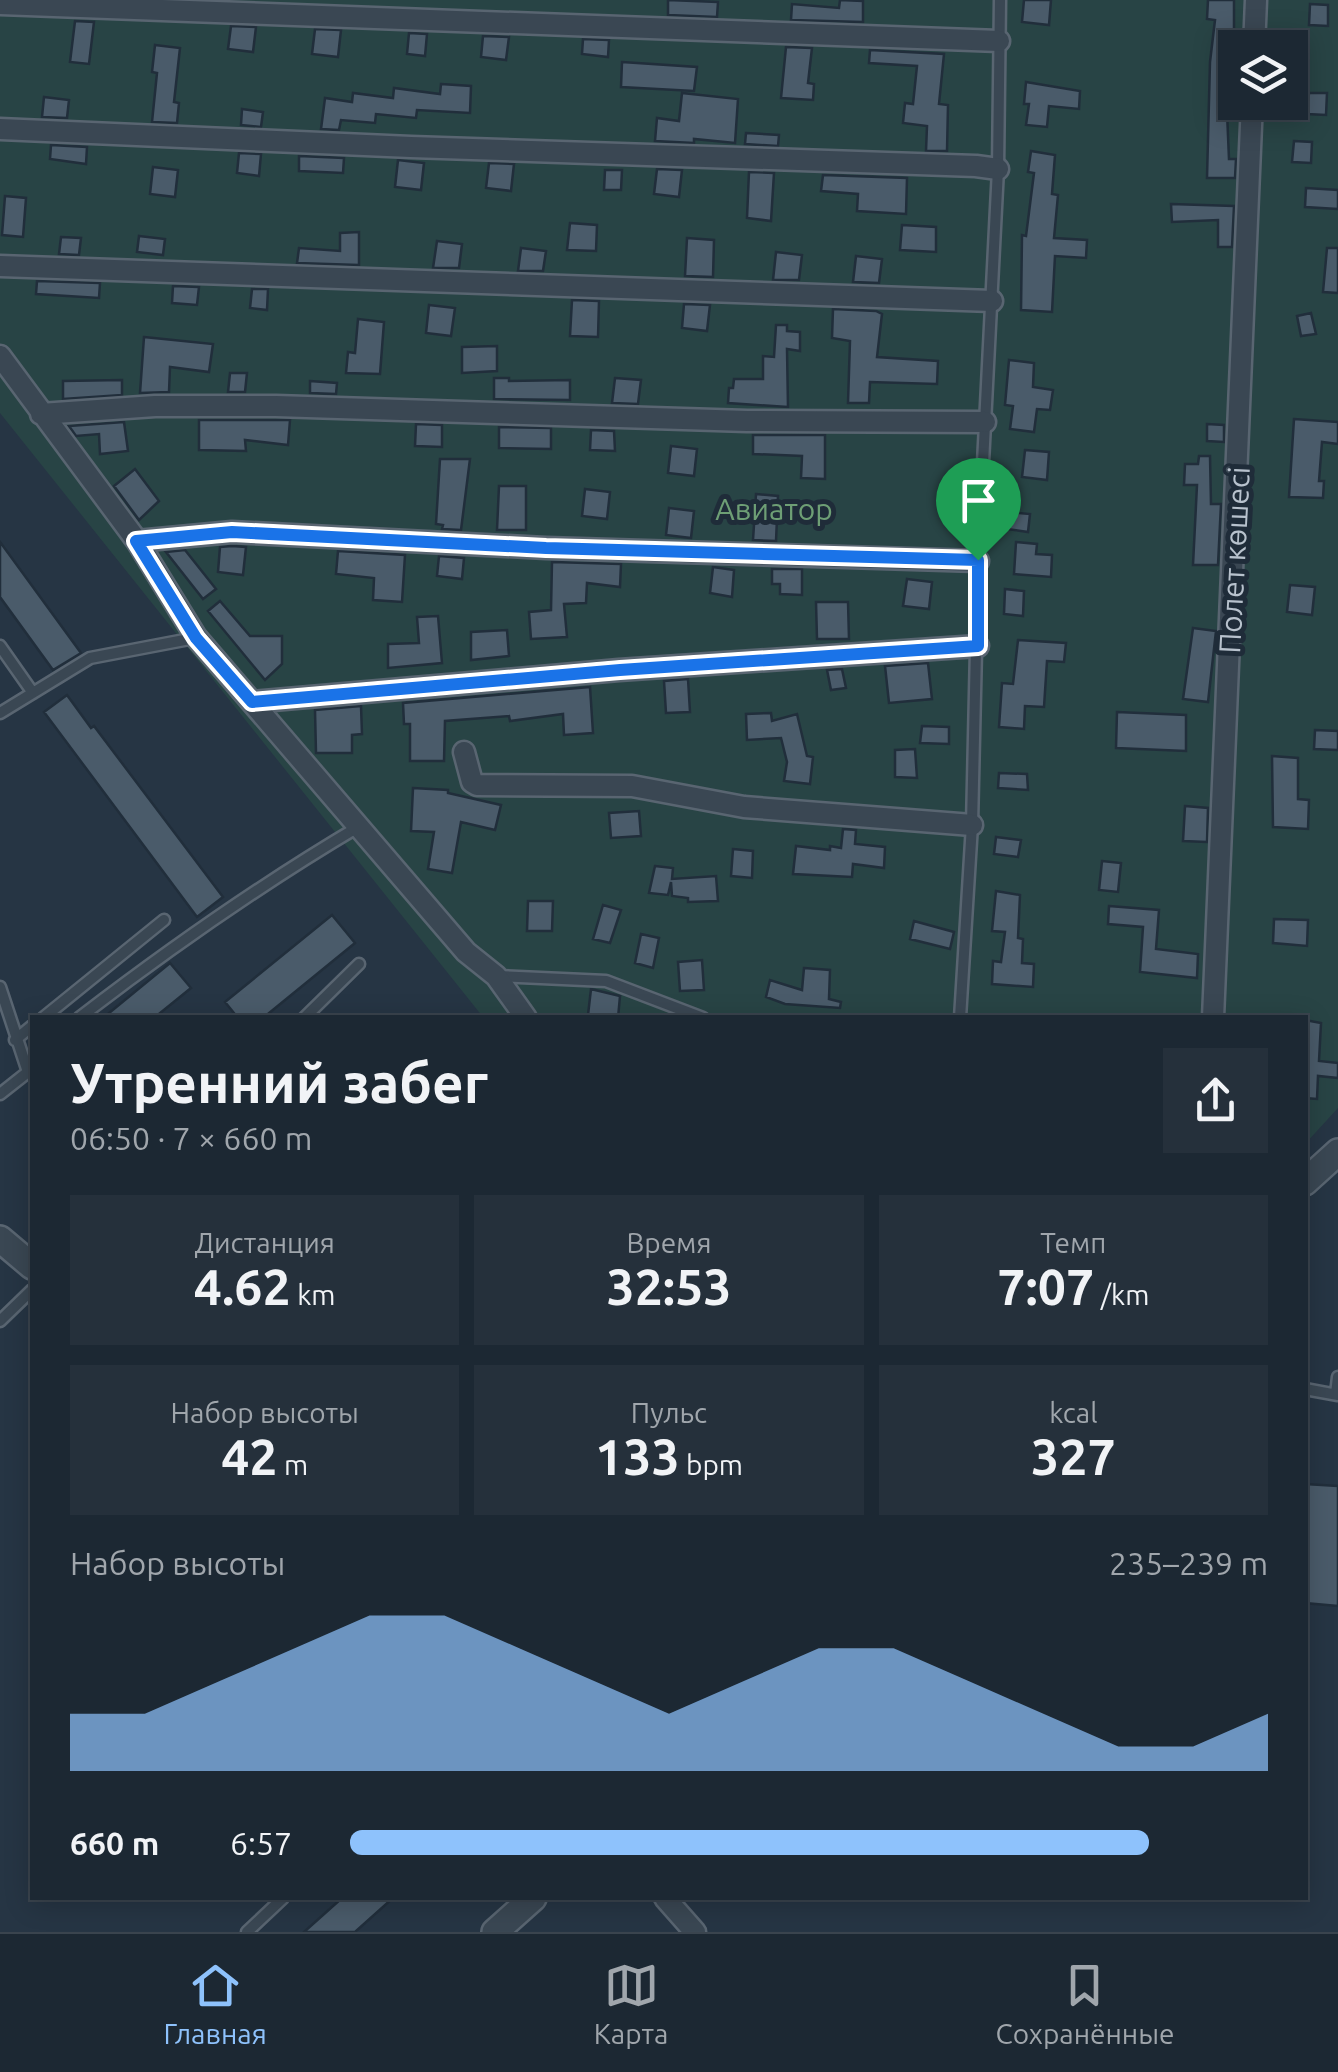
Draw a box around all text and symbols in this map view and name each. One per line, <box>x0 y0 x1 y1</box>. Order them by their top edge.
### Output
map controls <box>1218 30 1308 120</box>
button: layers <box>1218 30 1308 120</box>
pin <box>936 458 1021 561</box>
street label: Полет көшесі <box>1212 466 1256 654</box>
icon: arrive <box>951 473 1006 528</box>
park label: Авиатор <box>715 492 833 526</box>
button: share <box>1163 1048 1268 1153</box>
text: Утренний забег <box>70 1052 488 1113</box>
text: 06:50 · 7 × 660 m <box>70 1120 312 1156</box>
text: Дистанция <box>194 1227 335 1258</box>
text: Время <box>626 1227 712 1258</box>
text: Темп <box>1040 1227 1106 1258</box>
text: 4.62 <box>194 1258 291 1314</box>
text: 32:53 <box>606 1258 732 1314</box>
text: 7:07 <box>997 1258 1094 1314</box>
text: km <box>291 1279 335 1310</box>
text: /km <box>1094 1279 1149 1310</box>
text: Набор высоты <box>170 1397 359 1428</box>
text: Пульс <box>631 1397 707 1428</box>
text: kcal <box>1049 1397 1098 1428</box>
text: 42 <box>221 1428 278 1484</box>
text: 133 <box>595 1428 680 1484</box>
text: 327 <box>1031 1428 1116 1484</box>
text: m <box>278 1449 308 1480</box>
text: bpm <box>680 1449 743 1480</box>
text: Набор высоты <box>70 1545 285 1581</box>
text: 235–239 m <box>1109 1545 1268 1581</box>
text: 660 m <box>70 1825 159 1861</box>
text: 6:57 <box>230 1825 292 1861</box>
tab: Главная <box>164 1958 267 2049</box>
tab: Карта <box>594 1958 668 2049</box>
tab: Сохранённые <box>996 1958 1174 2049</box>

